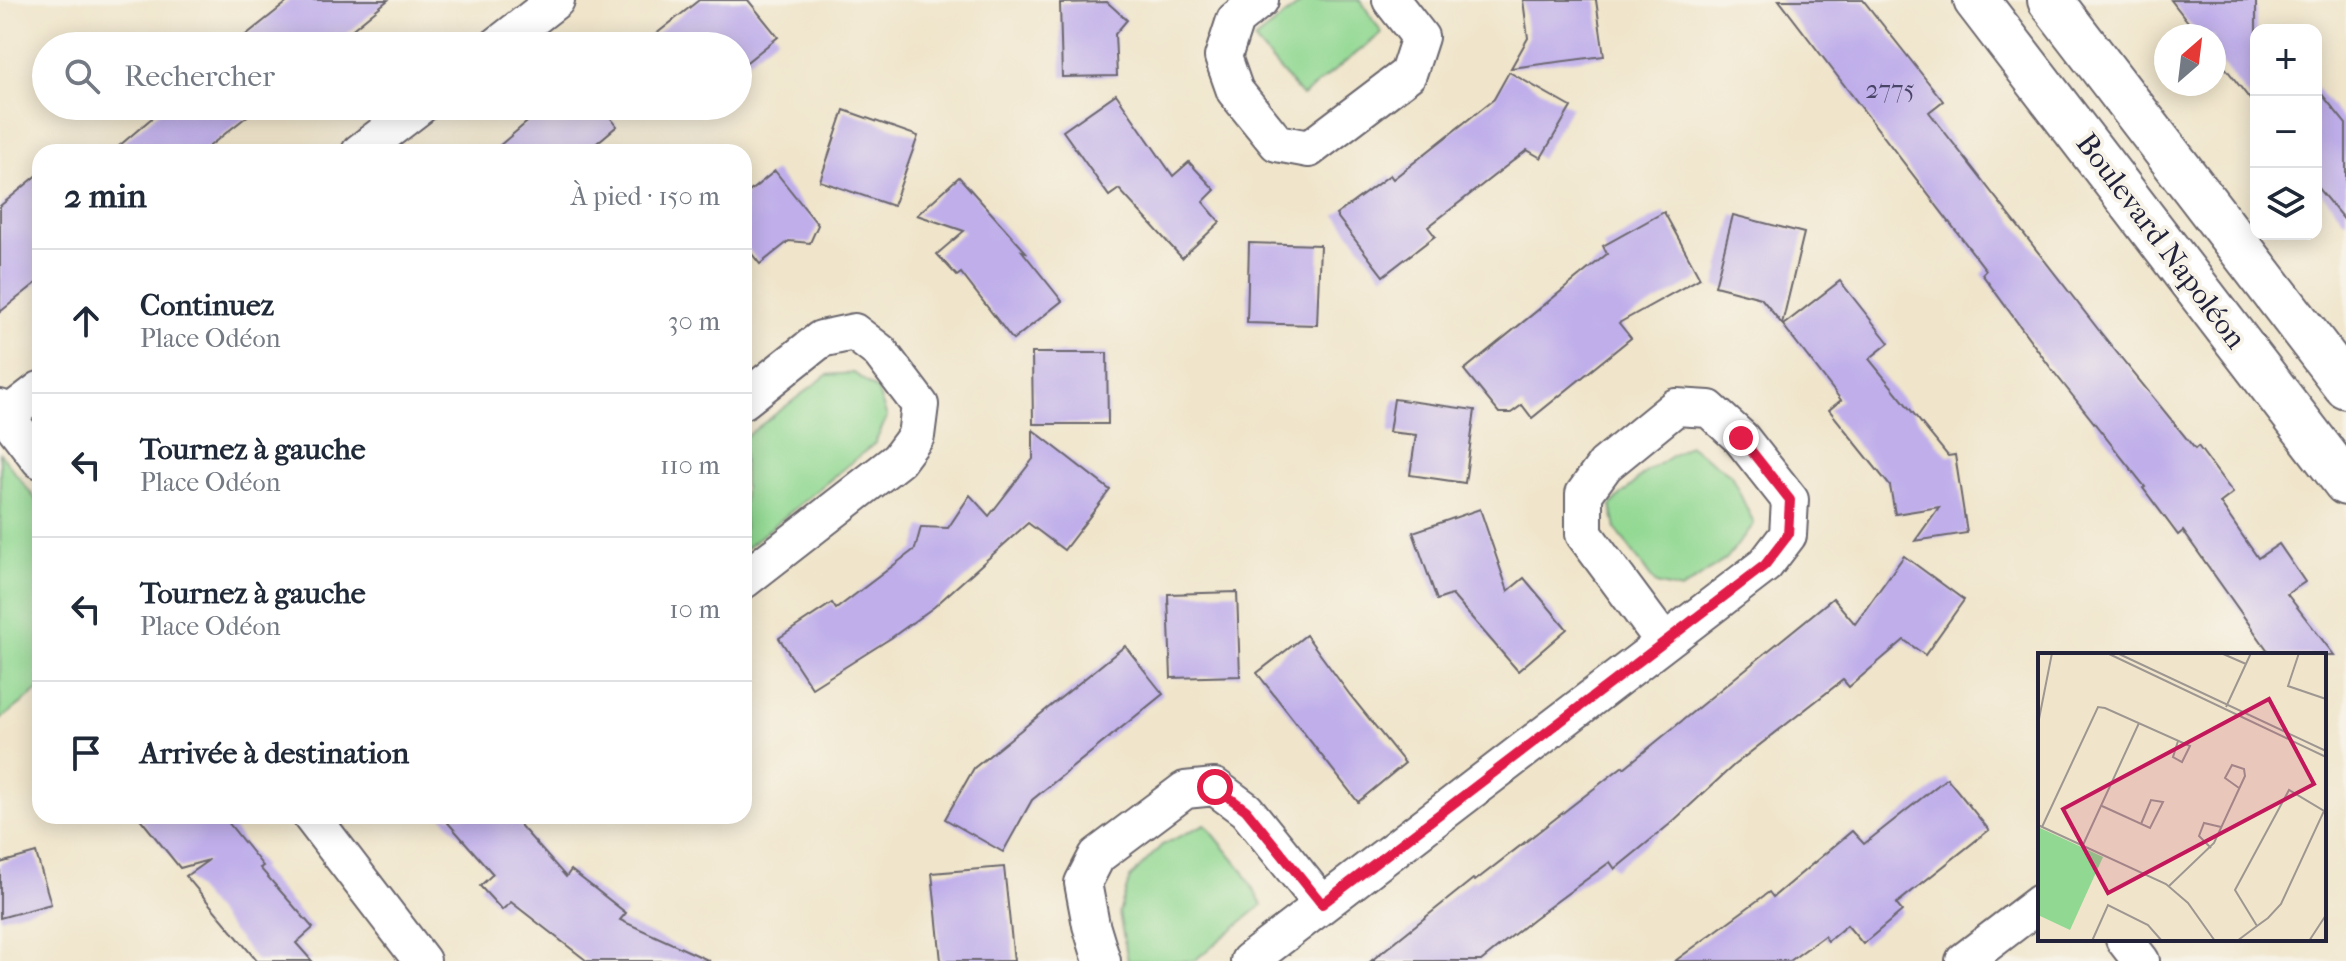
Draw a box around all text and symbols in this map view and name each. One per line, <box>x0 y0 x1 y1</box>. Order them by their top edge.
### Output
north arrow <box>2154 24 2226 96</box>
map controls <box>2250 24 2322 240</box>
button: + <box>2250 24 2322 96</box>
search box <box>32 32 752 120</box>
icon: search <box>60 54 104 98</box>
text: Rechercher <box>124 59 275 94</box>
house number: 2775 <box>1865 74 1915 105</box>
button: − <box>2250 96 2322 168</box>
street label: Boulevard Napoléon <box>2069 126 2254 356</box>
button: layers <box>2250 168 2322 240</box>
text: 2 min <box>64 176 147 216</box>
text: À pied · 150 m <box>571 181 720 212</box>
text: Continuez <box>140 288 274 323</box>
icon: ahead <box>64 299 108 343</box>
text: 30 m <box>668 306 720 337</box>
text: Place Odéon <box>140 323 281 354</box>
route end <box>1723 420 1759 456</box>
text: Tournez à gauche <box>140 432 366 467</box>
icon: left <box>64 443 108 487</box>
text: 110 m <box>660 450 720 481</box>
text: Place Odéon <box>140 467 281 498</box>
text: Tournez à gauche <box>140 576 366 611</box>
icon: left <box>64 587 108 631</box>
text: 10 m <box>669 594 720 625</box>
text: Place Odéon <box>140 611 281 642</box>
inset map <box>2038 653 2326 941</box>
icon: arrive <box>64 731 108 775</box>
text: Arrivée à destination <box>140 736 409 771</box>
route start <box>1197 769 1233 805</box>

